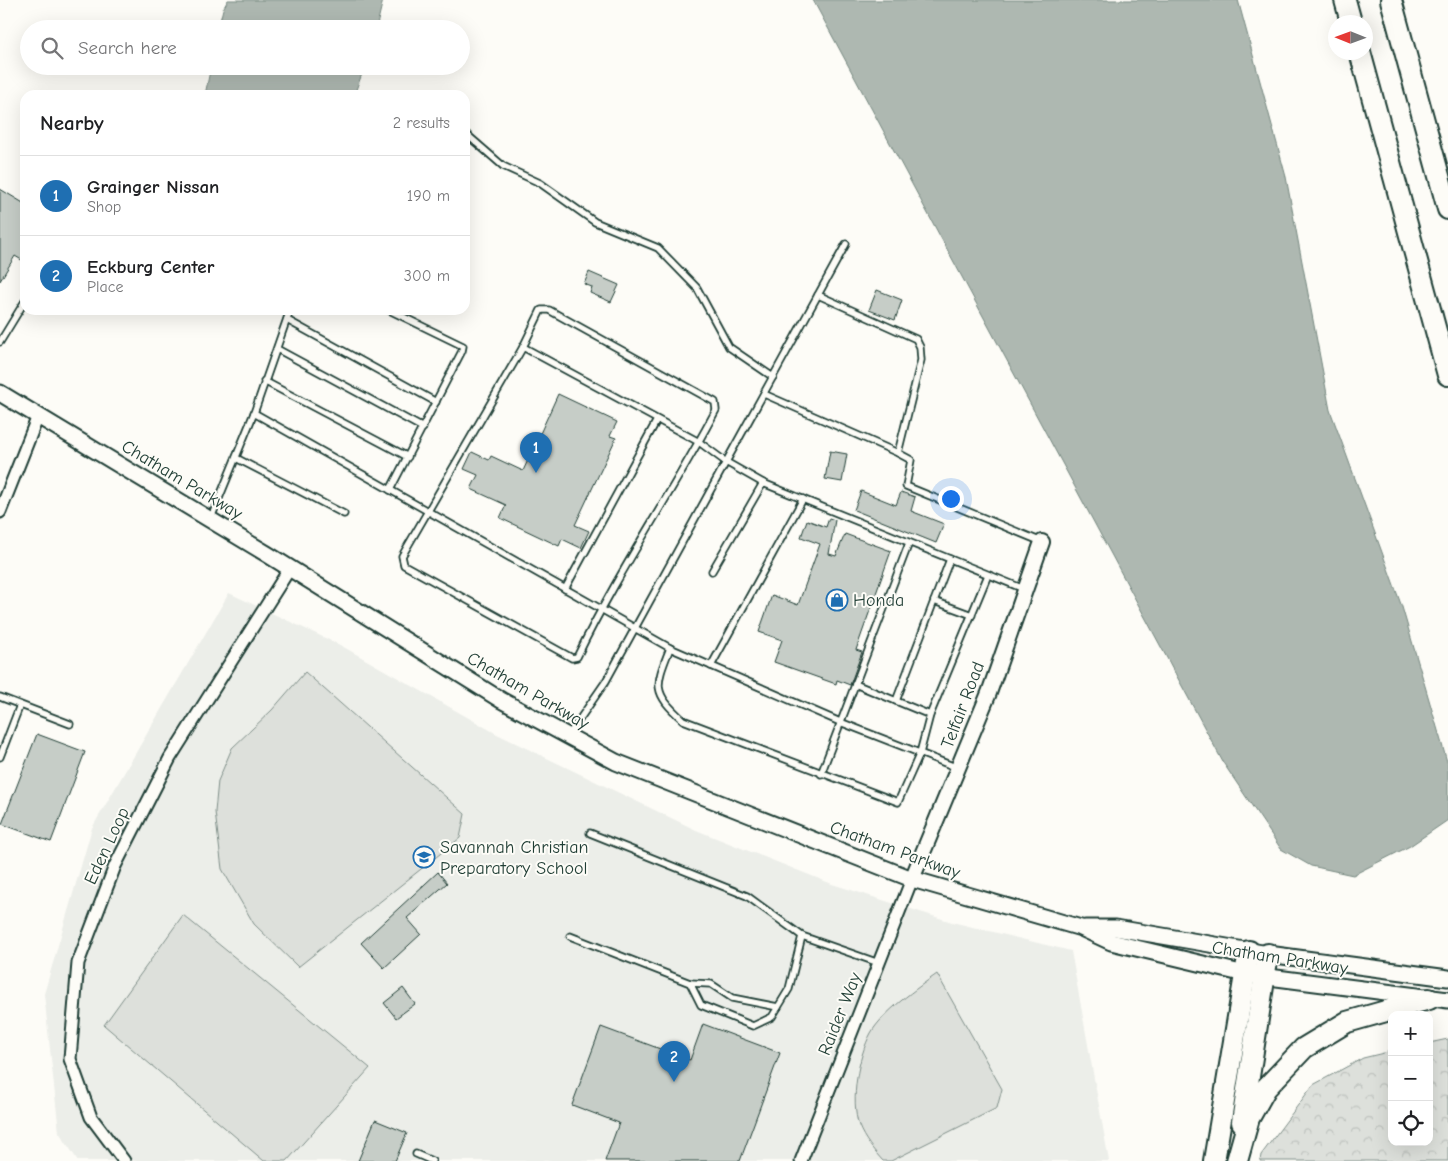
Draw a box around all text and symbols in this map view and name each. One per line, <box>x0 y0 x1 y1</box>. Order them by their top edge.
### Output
north arrow <box>1328 15 1373 60</box>
search box <box>20 20 470 75</box>
icon: search <box>38 34 66 62</box>
text: Search here <box>78 37 177 59</box>
text: Nearby <box>40 111 104 135</box>
text: 2 results <box>393 114 450 132</box>
text: Grainger Nissan <box>87 176 219 198</box>
text: 1 <box>53 187 59 205</box>
text: 190 m <box>407 187 450 205</box>
text: Shop <box>87 198 121 216</box>
text: Eckburg Center <box>87 256 214 278</box>
text: 2 <box>52 267 60 285</box>
text: 300 m <box>404 267 450 285</box>
text: Place <box>87 278 123 296</box>
pin: 1 <box>520 432 552 473</box>
street label: Chatham Parkway <box>118 436 247 525</box>
your location <box>938 486 964 512</box>
shop icon: Honda <box>825 588 849 612</box>
place label: Honda <box>853 590 904 611</box>
street label: Chatham Parkway <box>463 648 593 735</box>
street label: Telfair Road <box>937 659 989 751</box>
street label: Eden Loop <box>80 804 134 888</box>
street label: Chatham Parkway <box>827 817 964 884</box>
place label: Savannah Christian Preparatory School <box>440 837 588 879</box>
school or university icon: Savannah Christian Preparatory School <box>412 845 436 869</box>
street label: Chatham Parkway <box>1211 937 1350 979</box>
street label: Raider Way <box>814 969 866 1058</box>
map controls <box>1388 1011 1433 1146</box>
button: + <box>1388 1011 1433 1056</box>
pin: 2 <box>658 1041 690 1082</box>
button: − <box>1388 1056 1433 1101</box>
button: locate <box>1388 1101 1433 1146</box>

